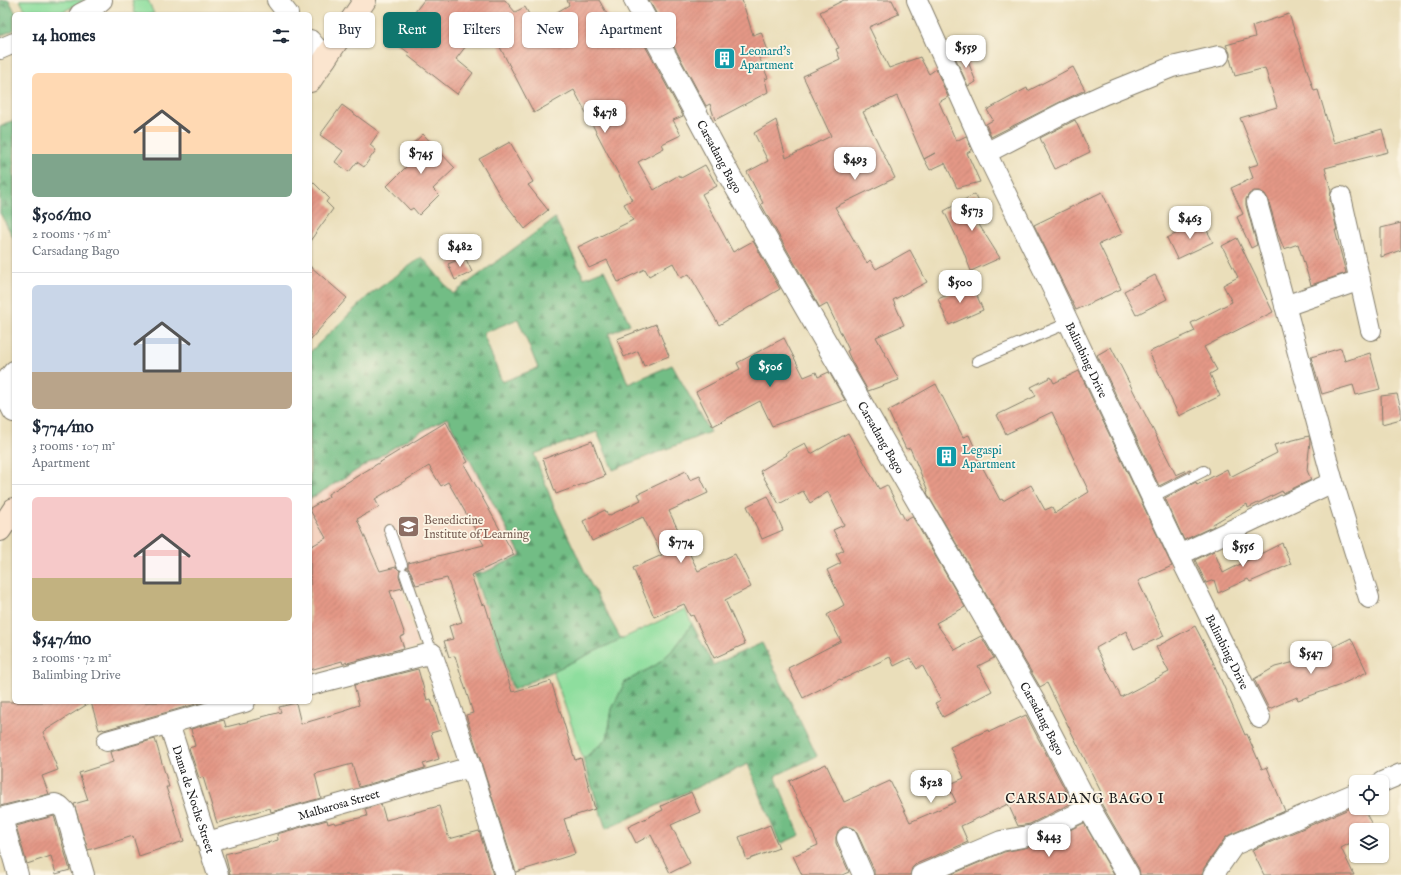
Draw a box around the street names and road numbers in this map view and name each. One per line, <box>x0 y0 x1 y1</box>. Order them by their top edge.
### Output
street label: Carsadang Bago <box>694 118 746 196</box>
street label: Balimbing Drive <box>1062 320 1111 401</box>
street label: Carsadang Bago <box>854 399 908 477</box>
street label: Balimbing Drive <box>1202 612 1252 692</box>
street label: Carsadang Bago <box>1017 679 1068 758</box>
street label: Dama de Noche Street <box>169 743 218 855</box>
street label: Malbarosa Street <box>296 786 381 823</box>

